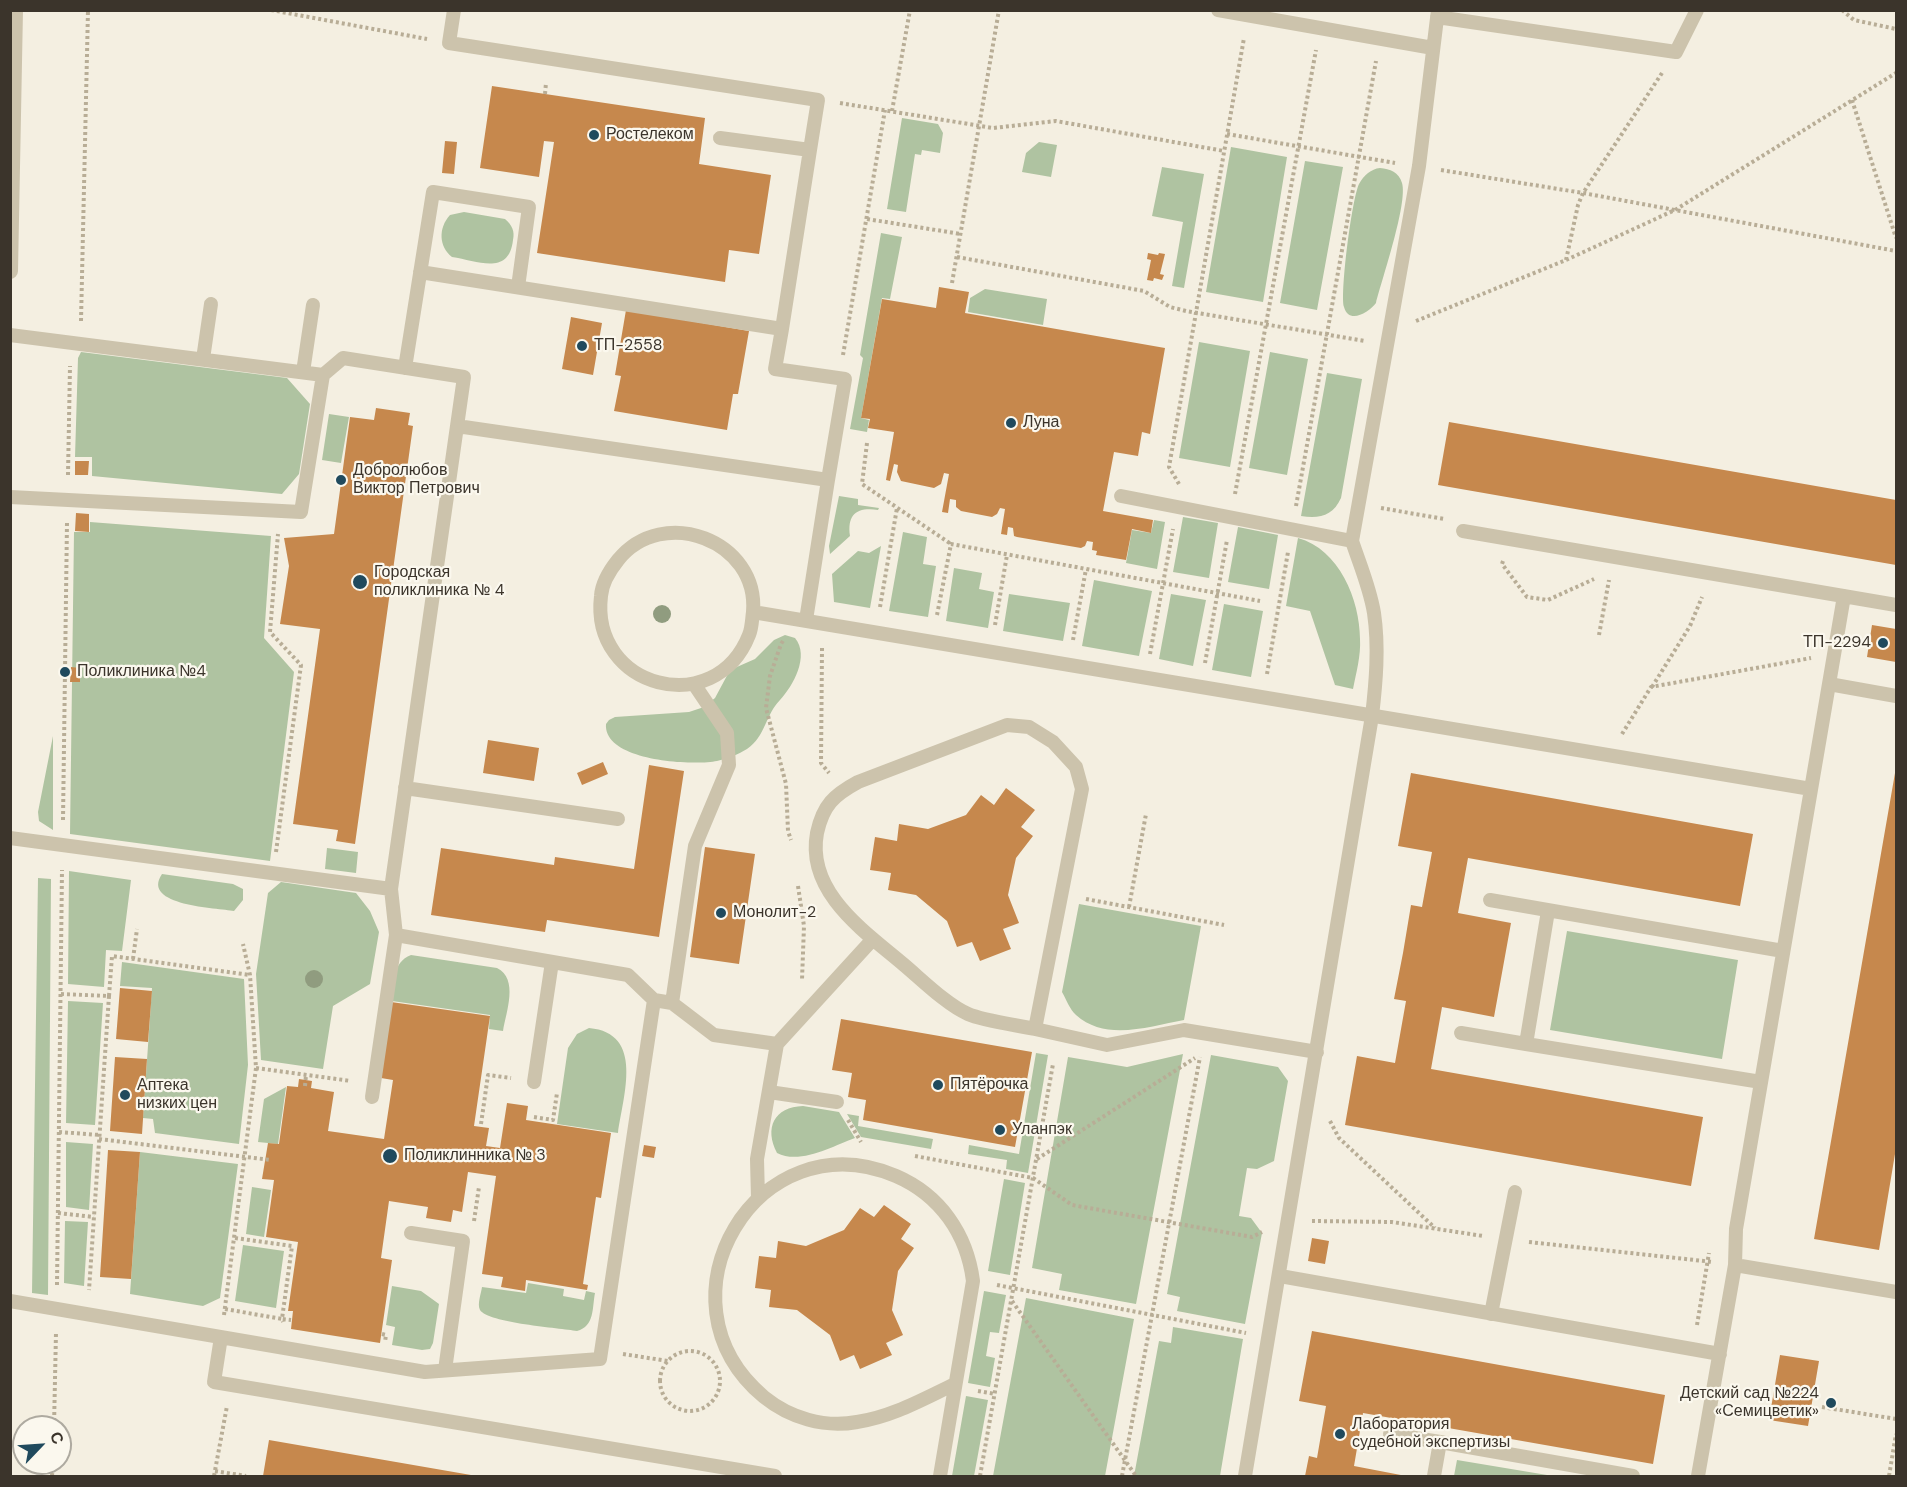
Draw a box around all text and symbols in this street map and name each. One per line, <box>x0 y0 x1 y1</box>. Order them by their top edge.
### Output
place label: Ростелеком <box>606 125 694 145</box>
marker: Ростелеком <box>587 128 601 142</box>
place label: ТП-2558 <box>594 336 662 356</box>
marker: ТП-2558 <box>575 339 589 353</box>
place label: Луна <box>1023 413 1059 433</box>
marker: Луна <box>1004 416 1018 430</box>
place label: Добролюбов Виктор Петрович <box>353 461 480 499</box>
marker: Добролюбов Виктор Петрович <box>334 473 348 487</box>
place label: Городская поликлиника № 4 <box>374 563 504 601</box>
marker: Городская поликлиника № 4 <box>351 573 369 591</box>
place label: ТП-2294 <box>1803 633 1871 653</box>
marker: ТП-2294 <box>1876 636 1890 650</box>
place label: Поликлиника №4 <box>77 662 206 682</box>
marker: Поликлиника №4 <box>58 665 72 679</box>
place label: Монолит-2 <box>733 903 816 923</box>
marker: Монолит-2 <box>714 906 728 920</box>
place label: Пятёрочка <box>950 1075 1028 1095</box>
place label: Аптека низких цен <box>137 1076 217 1114</box>
marker: Пятёрочка <box>931 1078 945 1092</box>
marker: Аптека низких цен <box>118 1088 132 1102</box>
place label: Уланпэк <box>1012 1120 1072 1140</box>
marker: Уланпэк <box>993 1123 1007 1137</box>
place label: Поликлинника № 3 <box>404 1146 546 1166</box>
marker: Поликлинника № 3 <box>381 1147 399 1165</box>
place label: Детский сад №224 «Семицветик» <box>1680 1384 1819 1422</box>
marker: Детский сад №224 «Семицветик» <box>1824 1396 1838 1410</box>
north arrow <box>12 1415 72 1475</box>
place label: Лаборатория судебной экспертизы <box>1352 1415 1510 1453</box>
marker: Лаборатория судебной экспертизы <box>1333 1427 1347 1441</box>
text: С <box>45 1428 69 1448</box>

